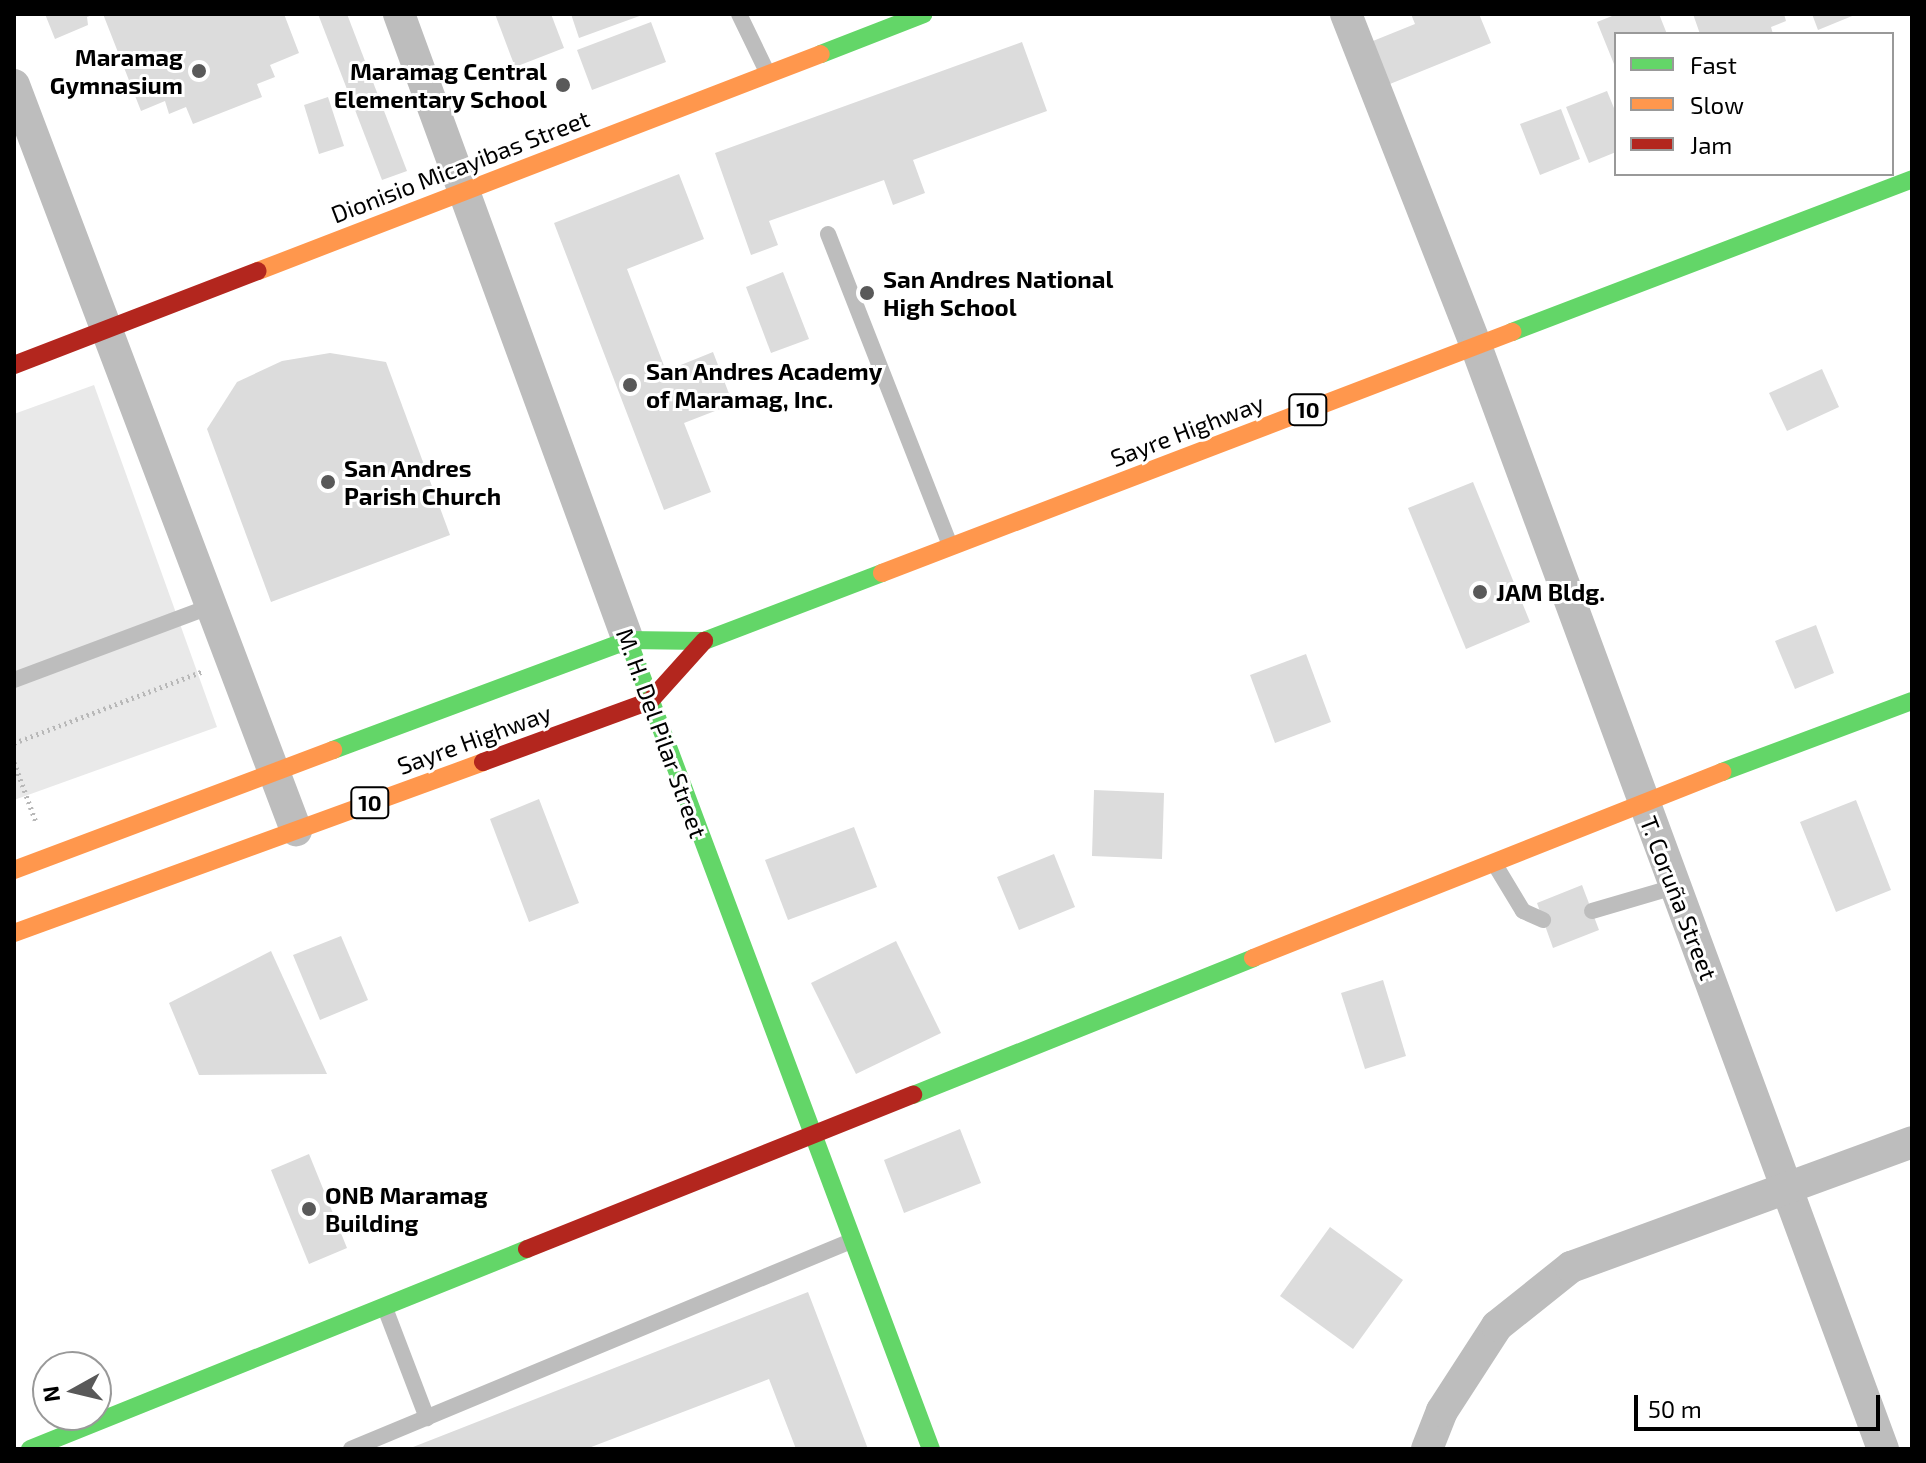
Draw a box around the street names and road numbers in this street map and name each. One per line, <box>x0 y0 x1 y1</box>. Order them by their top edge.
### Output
street label: Dionisio Micayibas Street <box>327 103 593 229</box>
street label: Sayre Highway <box>1106 388 1268 472</box>
road number: 10 <box>1288 392 1328 428</box>
street label: M. H. Del Pilar Street <box>610 624 714 842</box>
street label: Sayre Highway <box>393 698 555 780</box>
road number: 10 <box>350 785 390 821</box>
street label: T. Coruña Street <box>1635 812 1723 984</box>

